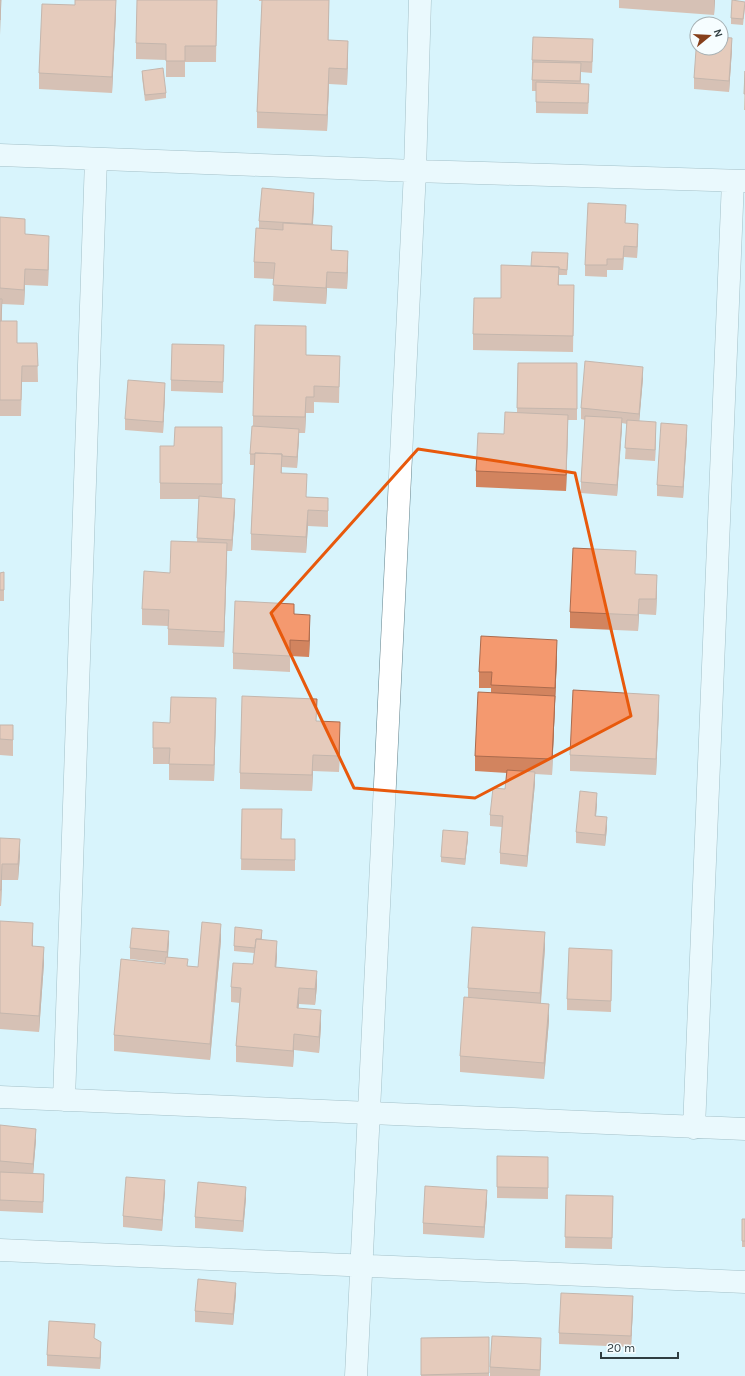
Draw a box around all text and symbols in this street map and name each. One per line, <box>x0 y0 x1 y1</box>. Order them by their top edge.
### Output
north arrow <box>689 16 729 56</box>
text: N <box>711 27 725 39</box>
scale bar <box>601 1334 678 1360</box>
text: 20 m <box>607 1341 635 1355</box>

